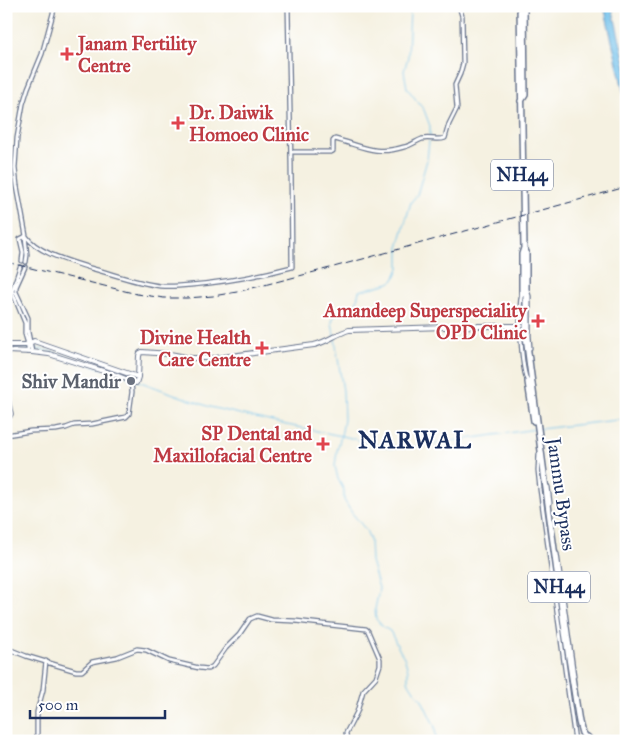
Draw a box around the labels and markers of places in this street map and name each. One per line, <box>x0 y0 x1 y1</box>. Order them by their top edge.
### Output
place label: Janam Fertility Centre <box>75 32 198 77</box>
marker: Janam Fertility Centre <box>60 47 74 61</box>
place label: Dr. Daiwik Homoeo Clinic <box>189 101 309 146</box>
marker: Dr. Daiwik Homoeo Clinic <box>171 116 185 130</box>
place label: Amandeep Superspeciality OPD Clinic <box>322 299 528 344</box>
marker: Amandeep Superspeciality OPD Clinic <box>531 314 545 328</box>
place label: Divine Health Care Centre <box>140 326 251 371</box>
marker: Divine Health Care Centre <box>255 341 269 355</box>
place label: Shiv Mandir <box>21 370 122 393</box>
marker: Shiv Mandir <box>125 375 137 387</box>
place label: SP Dental and Maxillofacial Centre <box>153 422 312 467</box>
marker: SP Dental and Maxillofacial Centre <box>316 437 330 451</box>

